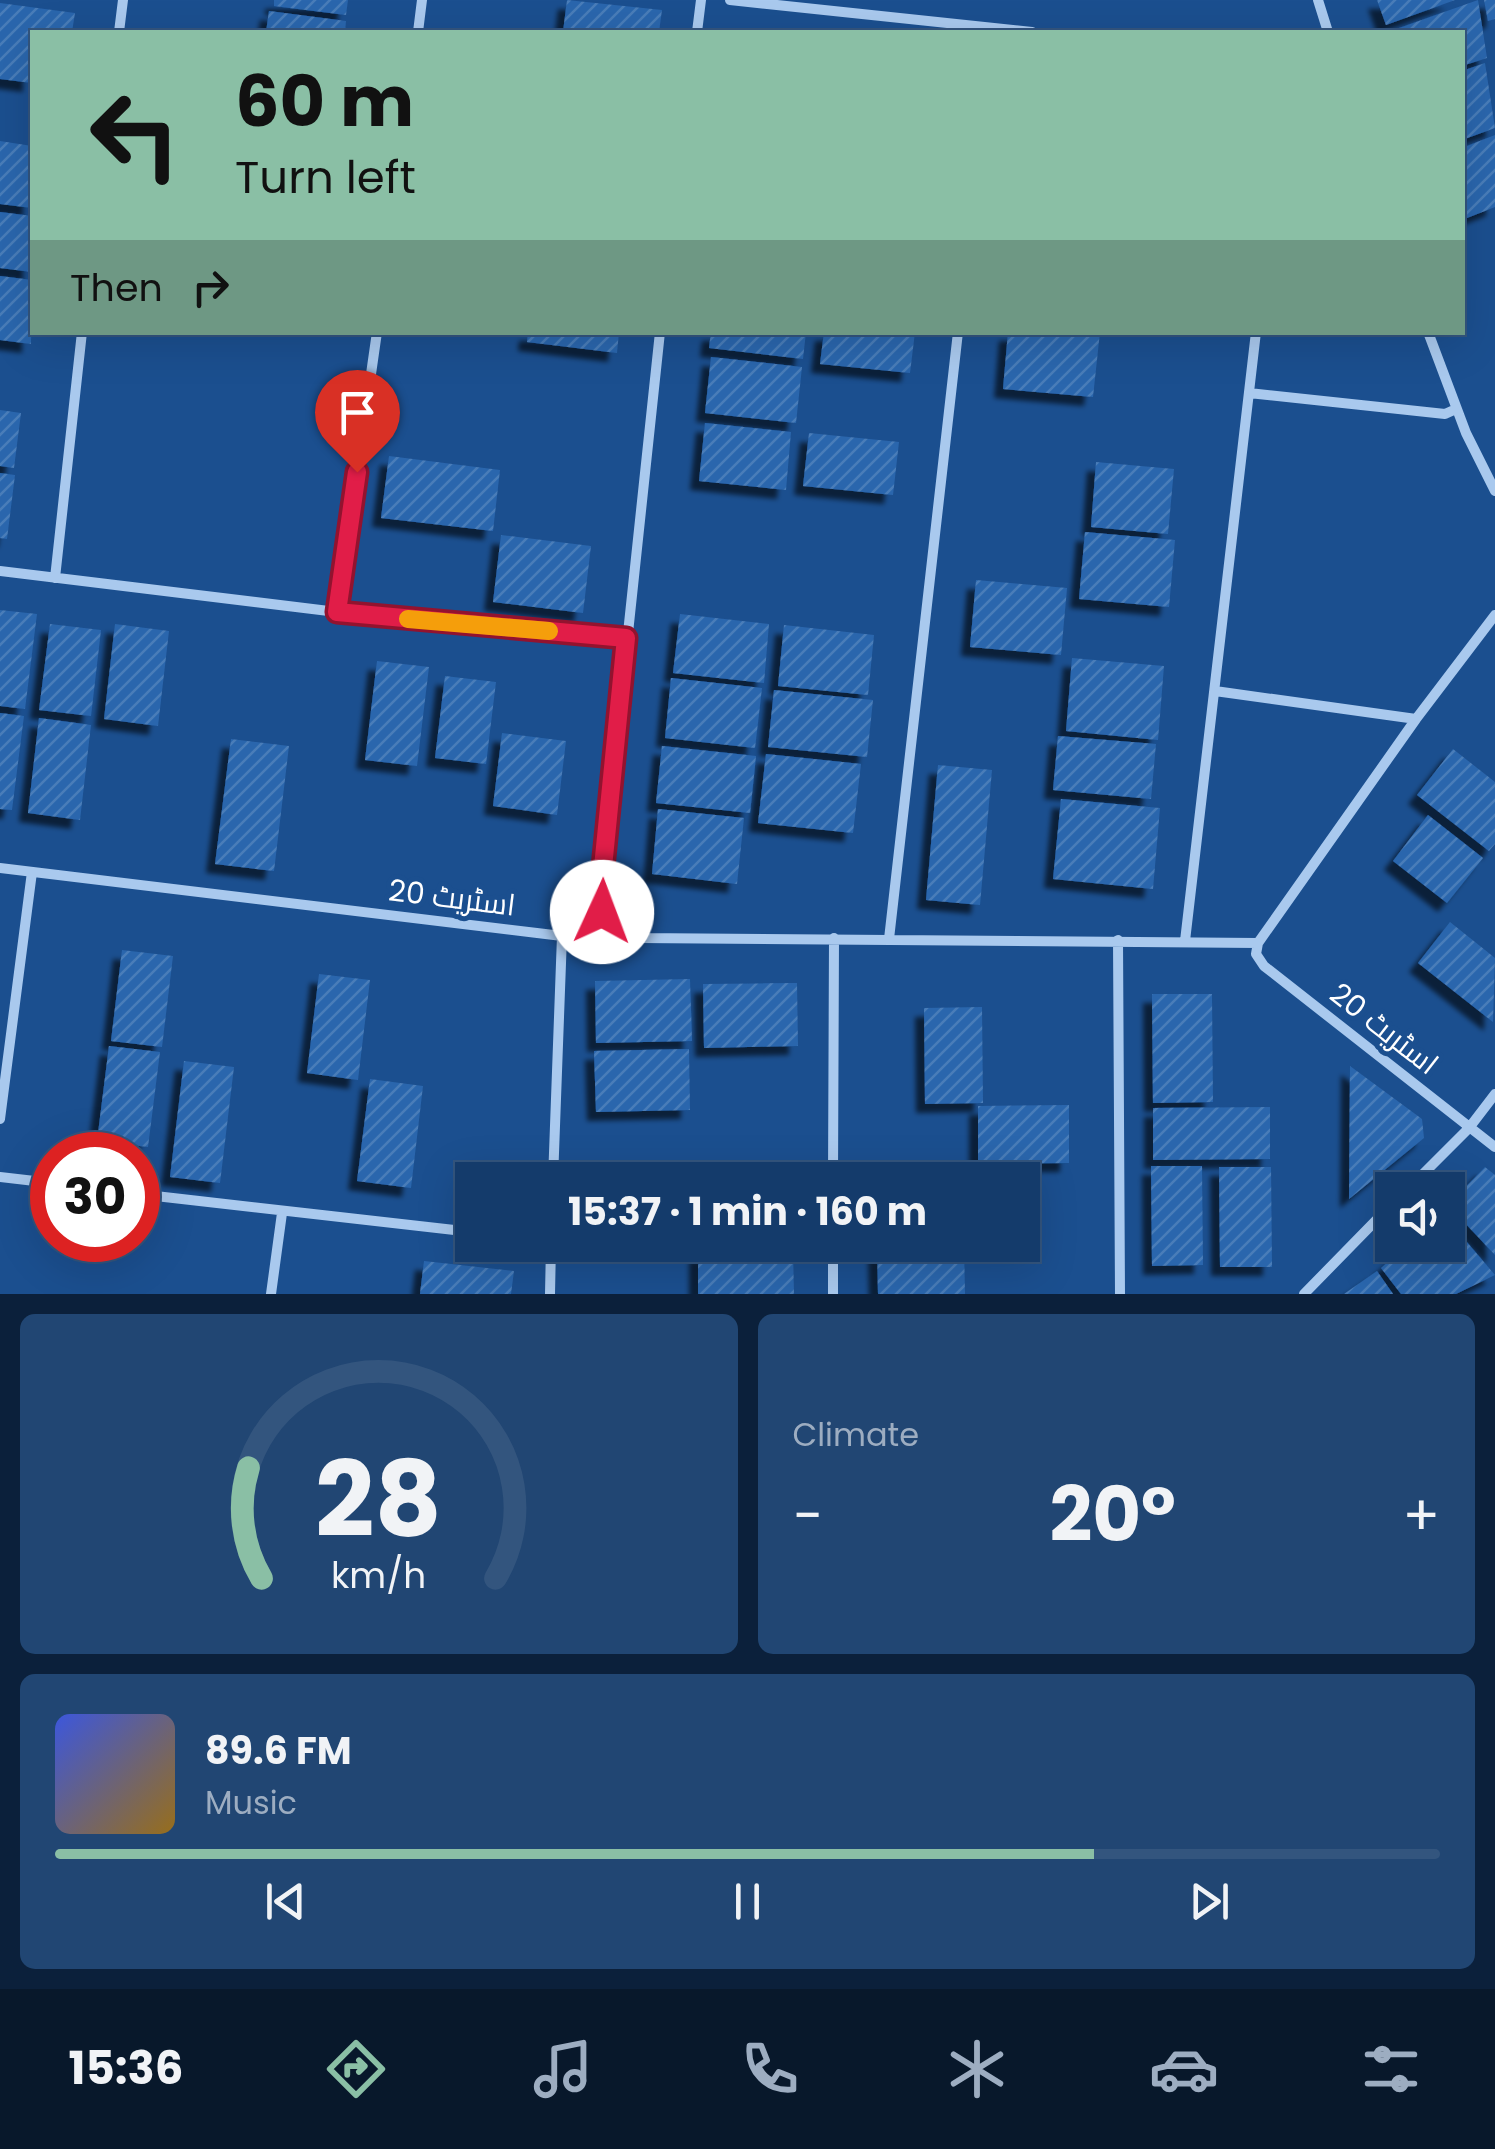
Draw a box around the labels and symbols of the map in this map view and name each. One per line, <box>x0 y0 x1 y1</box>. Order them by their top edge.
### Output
pin <box>315 370 400 473</box>
position arrow <box>550 860 654 964</box>
street label: اسٹریٹ 20 <box>386 868 518 927</box>
street label: اسٹریٹ 20 <box>1321 972 1448 1085</box>
speed limit sign: 30 <box>30 1132 160 1262</box>

